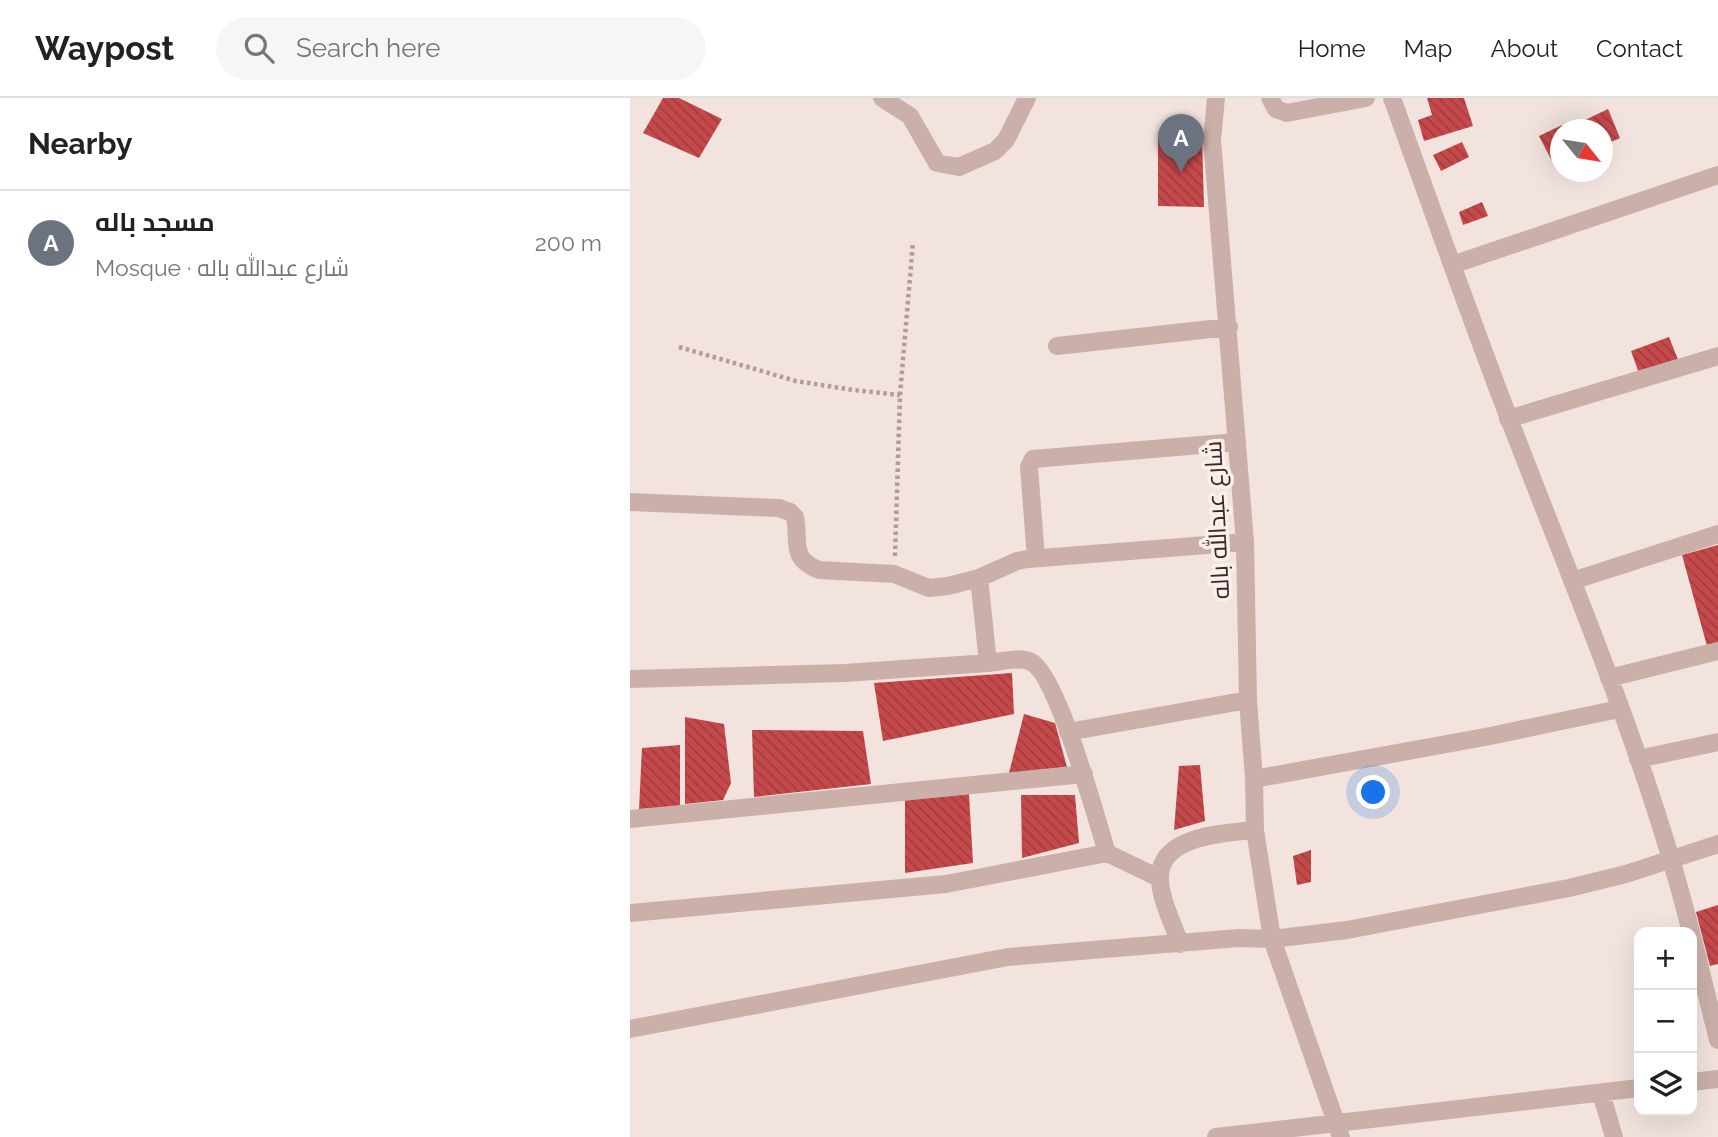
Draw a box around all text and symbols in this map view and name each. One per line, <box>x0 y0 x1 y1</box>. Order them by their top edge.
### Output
search box <box>216 17 706 80</box>
text: Waypost <box>35 29 174 68</box>
icon: search <box>240 29 278 67</box>
text: Search here <box>296 33 440 63</box>
text: Home <box>1298 34 1366 63</box>
text: Map <box>1404 34 1452 63</box>
text: About <box>1490 34 1558 63</box>
text: Contact <box>1596 34 1683 63</box>
pin: A <box>1158 114 1204 172</box>
north arrow <box>1550 119 1613 182</box>
text: Nearby <box>28 126 132 161</box>
text: مسجد باله <box>95 207 215 237</box>
text: A <box>43 229 59 256</box>
text: 200 m <box>535 229 602 256</box>
text: Mosque · شارع عبدالله باله <box>95 254 349 281</box>
street label: شارع عبدالله باله <box>1197 440 1237 600</box>
your location <box>1356 775 1390 809</box>
map controls <box>1634 927 1697 1116</box>
button: + <box>1634 927 1697 990</box>
button: − <box>1634 990 1697 1053</box>
button: layers <box>1634 1053 1697 1116</box>

